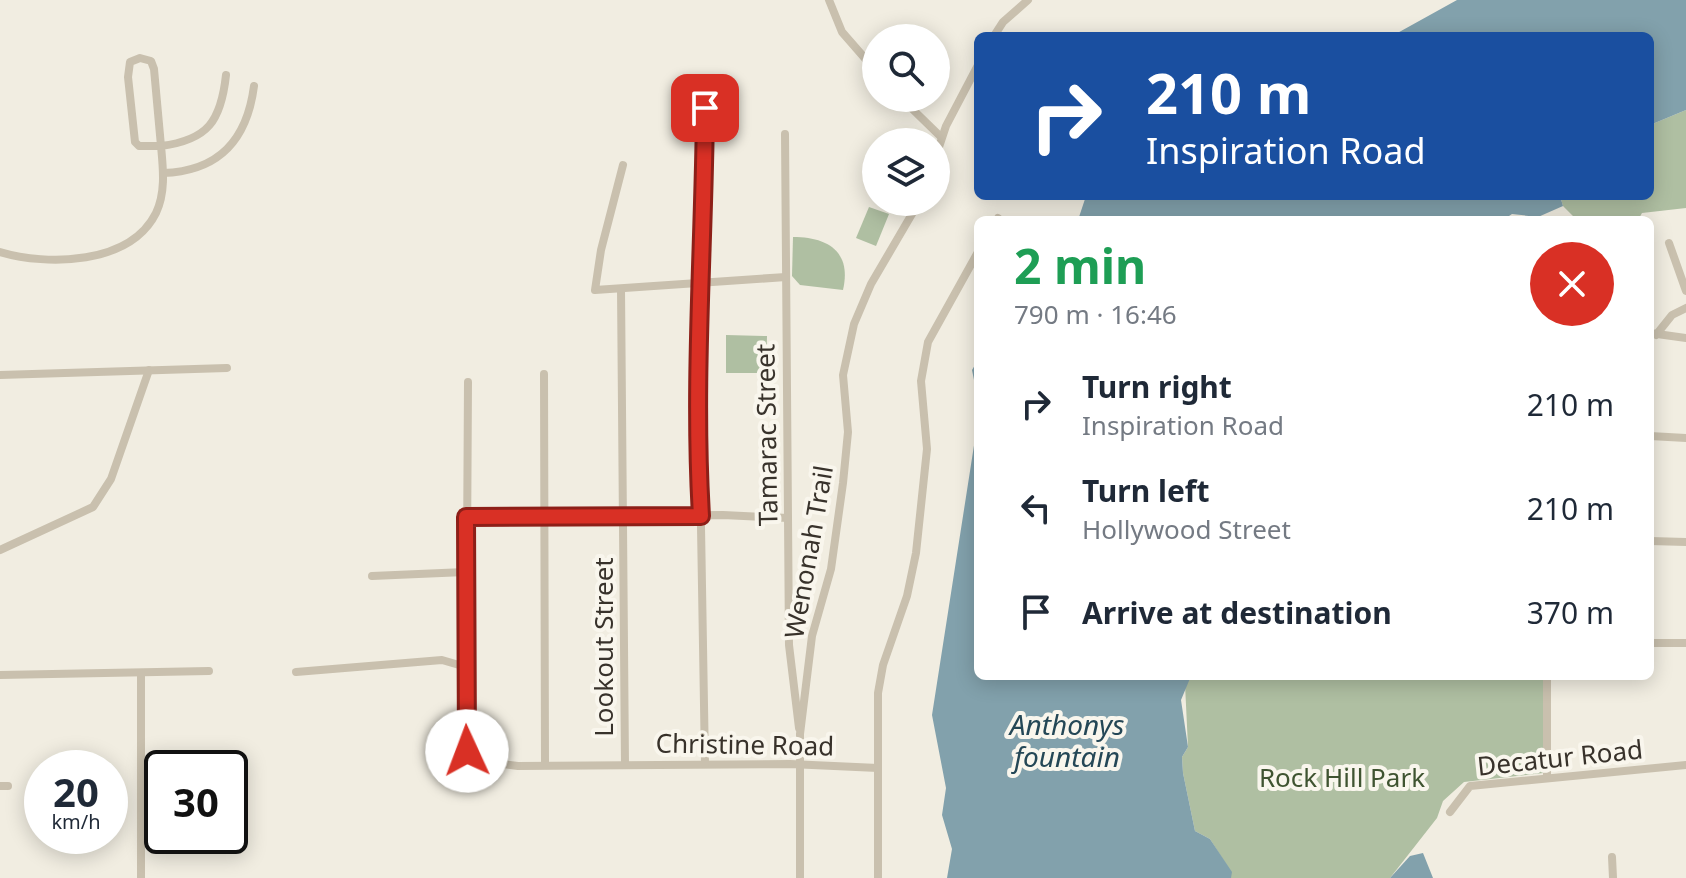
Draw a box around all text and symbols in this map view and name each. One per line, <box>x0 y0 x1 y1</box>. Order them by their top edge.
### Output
map controls <box>862 24 950 216</box>
button: search <box>862 24 950 112</box>
text: 210 m <box>1146 54 1311 130</box>
icon: right <box>1014 64 1118 168</box>
pin <box>671 74 739 142</box>
icon: arrive <box>683 86 727 130</box>
text: Inspiration Road <box>1146 126 1426 175</box>
button: layers <box>862 128 950 216</box>
text: 2 min <box>1014 233 1146 298</box>
button: close <box>1530 242 1614 326</box>
text: 790 m · 16:46 <box>1014 296 1177 332</box>
street label: Tamarac Street <box>746 343 786 527</box>
text: Turn right <box>1082 366 1232 407</box>
icon: right <box>1014 382 1058 426</box>
text: 210 m <box>1527 384 1614 425</box>
text: Inspiration Road <box>1082 407 1284 443</box>
street label: Wenonah Trail <box>775 463 841 641</box>
text: Turn left <box>1082 470 1210 511</box>
icon: left <box>1014 486 1058 530</box>
text: 210 m <box>1527 488 1614 529</box>
text: Hollywood Street <box>1082 511 1291 547</box>
street label: Lookout Street <box>585 557 621 737</box>
icon: arrive <box>1014 590 1058 634</box>
text: Arrive at destination <box>1082 592 1392 633</box>
text: 370 m <box>1527 592 1614 633</box>
water label: Anthonys fountain <box>1008 705 1124 775</box>
position arrow <box>425 709 509 793</box>
street label: Christine Road <box>655 724 835 764</box>
street label: Decatur Road <box>1475 730 1644 784</box>
speed limit sign: 30 <box>144 750 248 854</box>
park label: Rock Hill Park <box>1259 759 1425 795</box>
text: 20 <box>53 764 99 819</box>
text: km/h <box>51 808 101 835</box>

